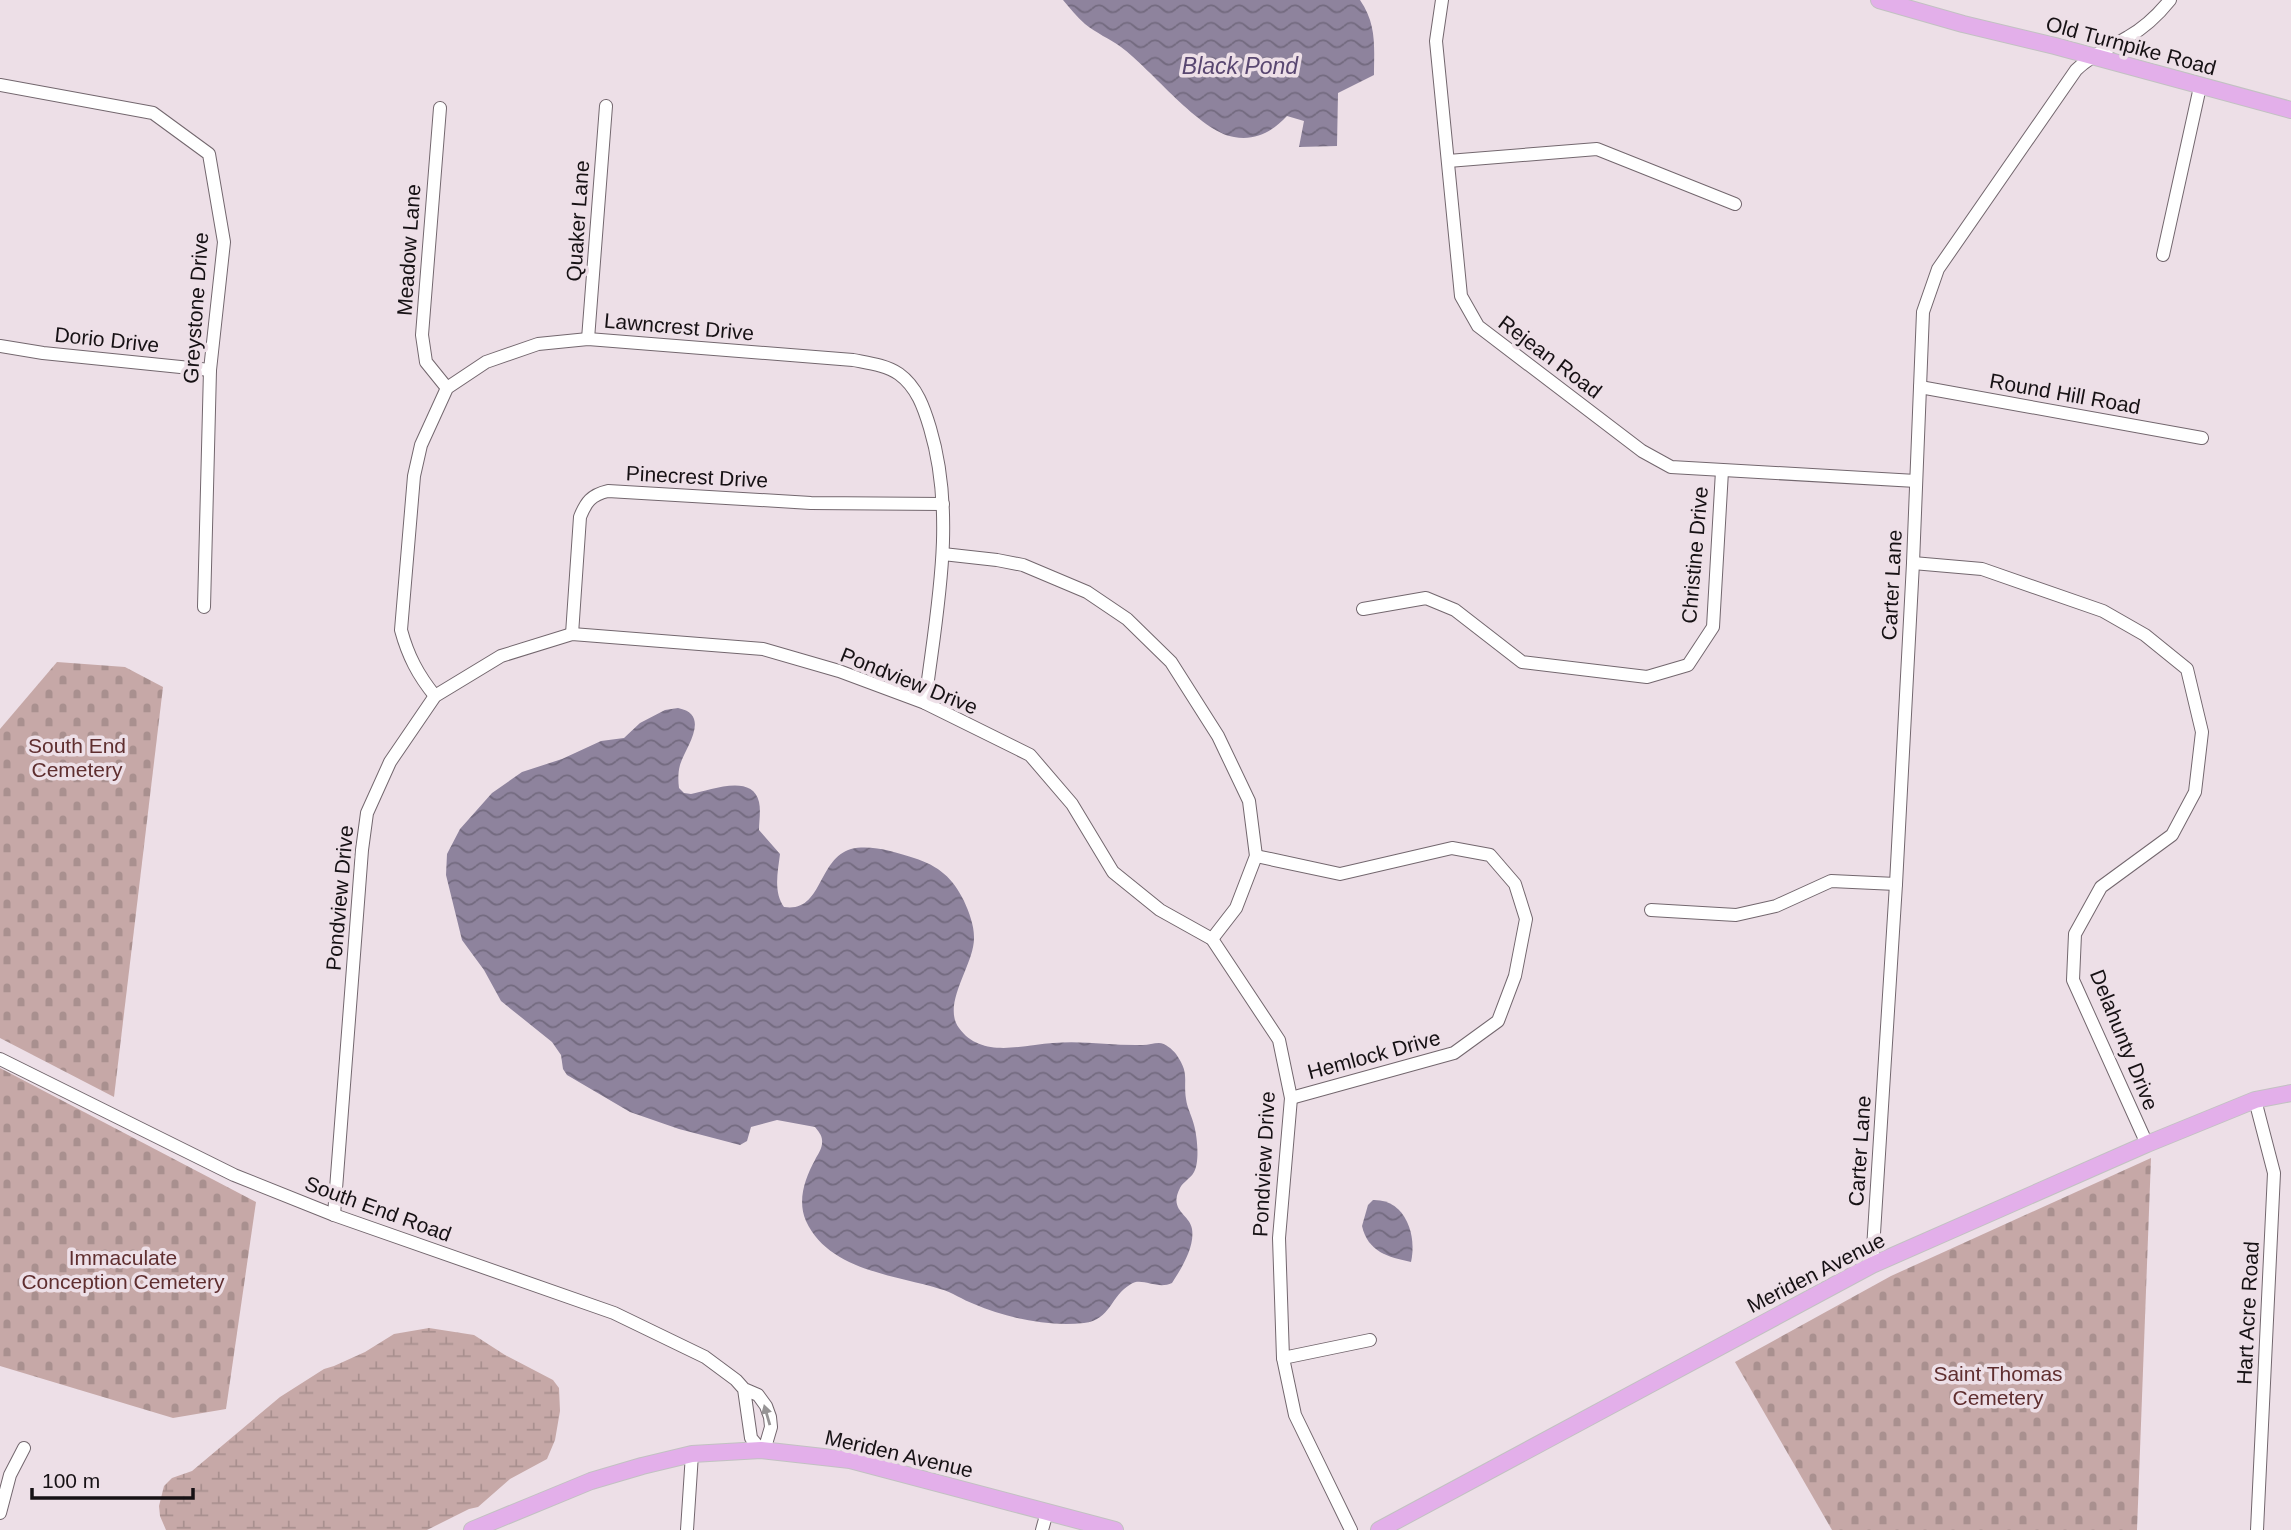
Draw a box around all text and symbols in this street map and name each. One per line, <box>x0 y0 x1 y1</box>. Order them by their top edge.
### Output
street label: Old Turnpike Road <box>2044 12 2219 79</box>
water label: Black Pond <box>1182 53 1299 79</box>
street label: Quaker Lane <box>562 160 593 282</box>
street label: Meadow Lane <box>392 183 425 317</box>
street label: Greystone Drive <box>179 231 212 384</box>
street label: Lawncrest Drive <box>603 308 755 345</box>
street label: Rejean Road <box>1494 311 1606 403</box>
street label: Dorio Drive <box>54 323 160 356</box>
street label: Round Hill Road <box>1988 369 2142 418</box>
street label: Pinecrest Drive <box>625 461 769 492</box>
street label: Christine Drive <box>1677 485 1712 625</box>
street label: Carter Lane <box>1877 529 1906 641</box>
street label: Pondview Drive <box>837 643 981 719</box>
park label: South End Cemetery <box>28 734 126 781</box>
street label: Pondview Drive <box>322 824 357 972</box>
street label: Delahunty Drive <box>2086 966 2163 1113</box>
street label: Hemlock Drive <box>1305 1026 1443 1083</box>
street label: Pondview Drive <box>1248 1091 1279 1237</box>
street label: Carter Lane <box>1844 1095 1875 1207</box>
street label: South End Road <box>302 1171 455 1246</box>
street label: Meriden Avenue <box>1743 1228 1888 1317</box>
street label: Hart Acre Road <box>2232 1241 2263 1385</box>
park label: Immaculate Conception Cemetery <box>21 1246 225 1293</box>
park label: Saint Thomas Cemetery <box>1933 1362 2063 1409</box>
one-way arrow <box>762 1405 772 1426</box>
street label: Meriden Avenue <box>823 1425 975 1482</box>
scale bar <box>32 1456 192 1500</box>
text: 100 m <box>42 1469 100 1492</box>

